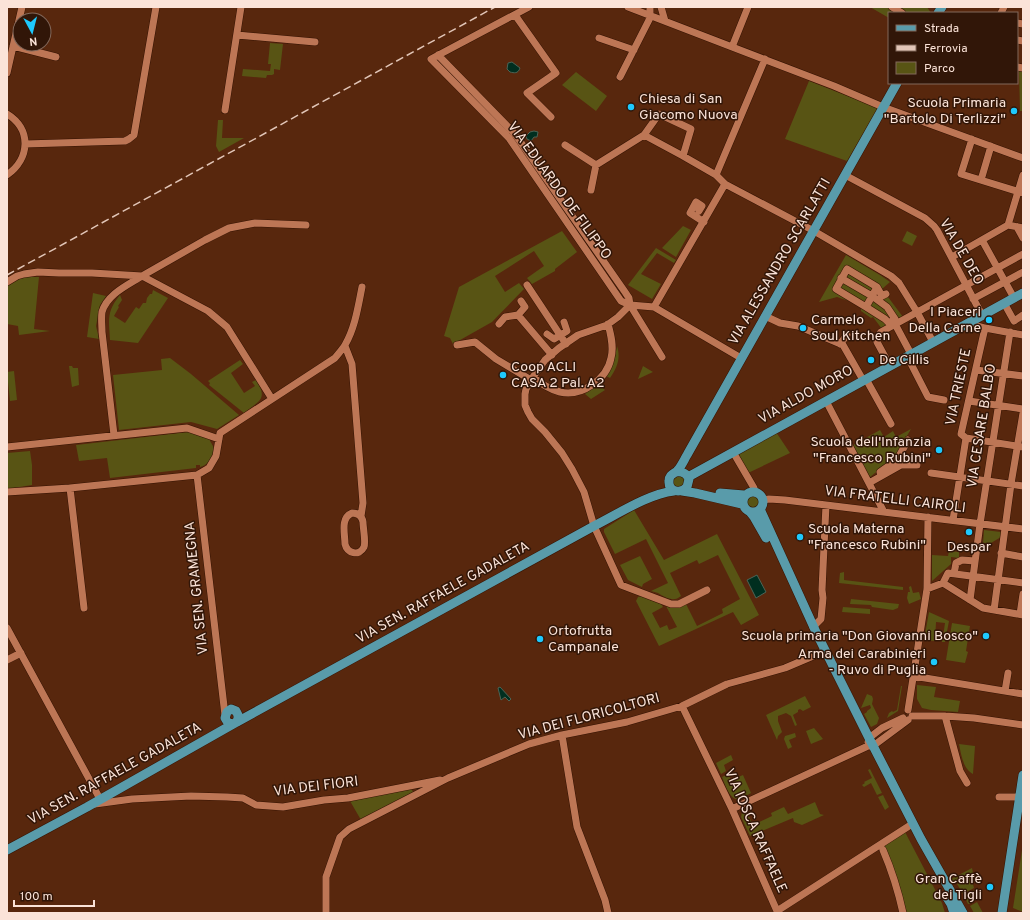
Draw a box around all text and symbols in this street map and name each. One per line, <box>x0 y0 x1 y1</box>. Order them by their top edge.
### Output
north arrow <box>12 12 52 52</box>
legend <box>888 12 1018 84</box>
text: Strada <box>924 21 959 37</box>
text: N <box>28 34 38 48</box>
text: Ferrovia <box>924 41 967 57</box>
text: Parco <box>924 61 955 77</box>
place label: Chiesa di San Giacomo Nuova <box>639 91 738 124</box>
place label: Scuola Primaria "Bartolo Di Terlizzi" <box>884 95 1006 128</box>
marker: Chiesa di San Giacomo Nuova <box>626 102 636 112</box>
marker: Scuola Primaria "Bartolo Di Terlizzi" <box>1009 106 1019 116</box>
street label: VIA EDUARDO DE FILIPPO <box>503 119 615 263</box>
street label: VIA ALESSANDRO SCARLATTI <box>725 176 835 348</box>
street label: VIA DE DEO <box>935 216 987 288</box>
place label: I Piaceri Della Carne <box>908 304 981 337</box>
place label: Carmelo Soul Kitchen <box>811 312 890 345</box>
marker: I Piaceri Della Carne <box>984 315 994 325</box>
marker: Carmelo Soul Kitchen <box>798 323 808 333</box>
street label: VIA TRIESTE <box>943 347 975 427</box>
place label: De Cillis <box>879 352 929 369</box>
marker: De Cillis <box>866 355 876 365</box>
place label: Coop ACLI CASA 2 Pal. A2 <box>511 359 605 392</box>
street label: VIA ALDO MORO <box>756 362 856 428</box>
street label: VIA CESARE BALBO <box>964 363 1000 489</box>
marker: Coop ACLI CASA 2 Pal. A2 <box>498 370 508 380</box>
place label: Scuola dell'Infanzia "Francesco Rubini" <box>810 434 931 467</box>
marker: Scuola dell'Infanzia "Francesco Rubini" <box>934 445 944 455</box>
street label: VIA FRATELLI CAIROLI <box>823 483 967 517</box>
street label: VIA SEN. GRAMEGNA <box>182 521 212 655</box>
place label: Scuola Materna "Francesco Rubini" <box>808 521 926 554</box>
marker: Despar <box>964 527 974 537</box>
marker: Scuola Materna "Francesco Rubini" <box>795 532 805 542</box>
street label: VIA SEN. RAFFAELE GADALETA <box>353 538 533 648</box>
place label: Despar <box>947 539 992 556</box>
place label: Ortofrutta Campanale <box>548 623 619 656</box>
place label: Scuola primaria "Don Giovanni Bosco" <box>741 628 978 645</box>
marker: Scuola primaria "Don Giovanni Bosco" <box>981 631 991 641</box>
marker: Ortofrutta Campanale <box>535 634 545 644</box>
place label: Arma dei Carabinieri - Ruvo di Puglia <box>798 646 926 679</box>
marker: Arma dei Carabinieri - Ruvo di Puglia <box>929 657 939 667</box>
street label: VIA DEI FLORICOLTORI <box>516 690 662 744</box>
street label: VIA SEN. RAFFAELE GADALETA <box>25 719 205 829</box>
street label: VIA IOSCA RAFFAELE <box>720 766 790 896</box>
street label: VIA DEI FIORI <box>273 773 359 801</box>
place label: Gran Caffè dei Tigli <box>915 871 982 904</box>
scale bar <box>14 882 94 908</box>
marker: Gran Caffè dei Tigli <box>985 882 995 892</box>
text: 100 m <box>20 889 53 905</box>

